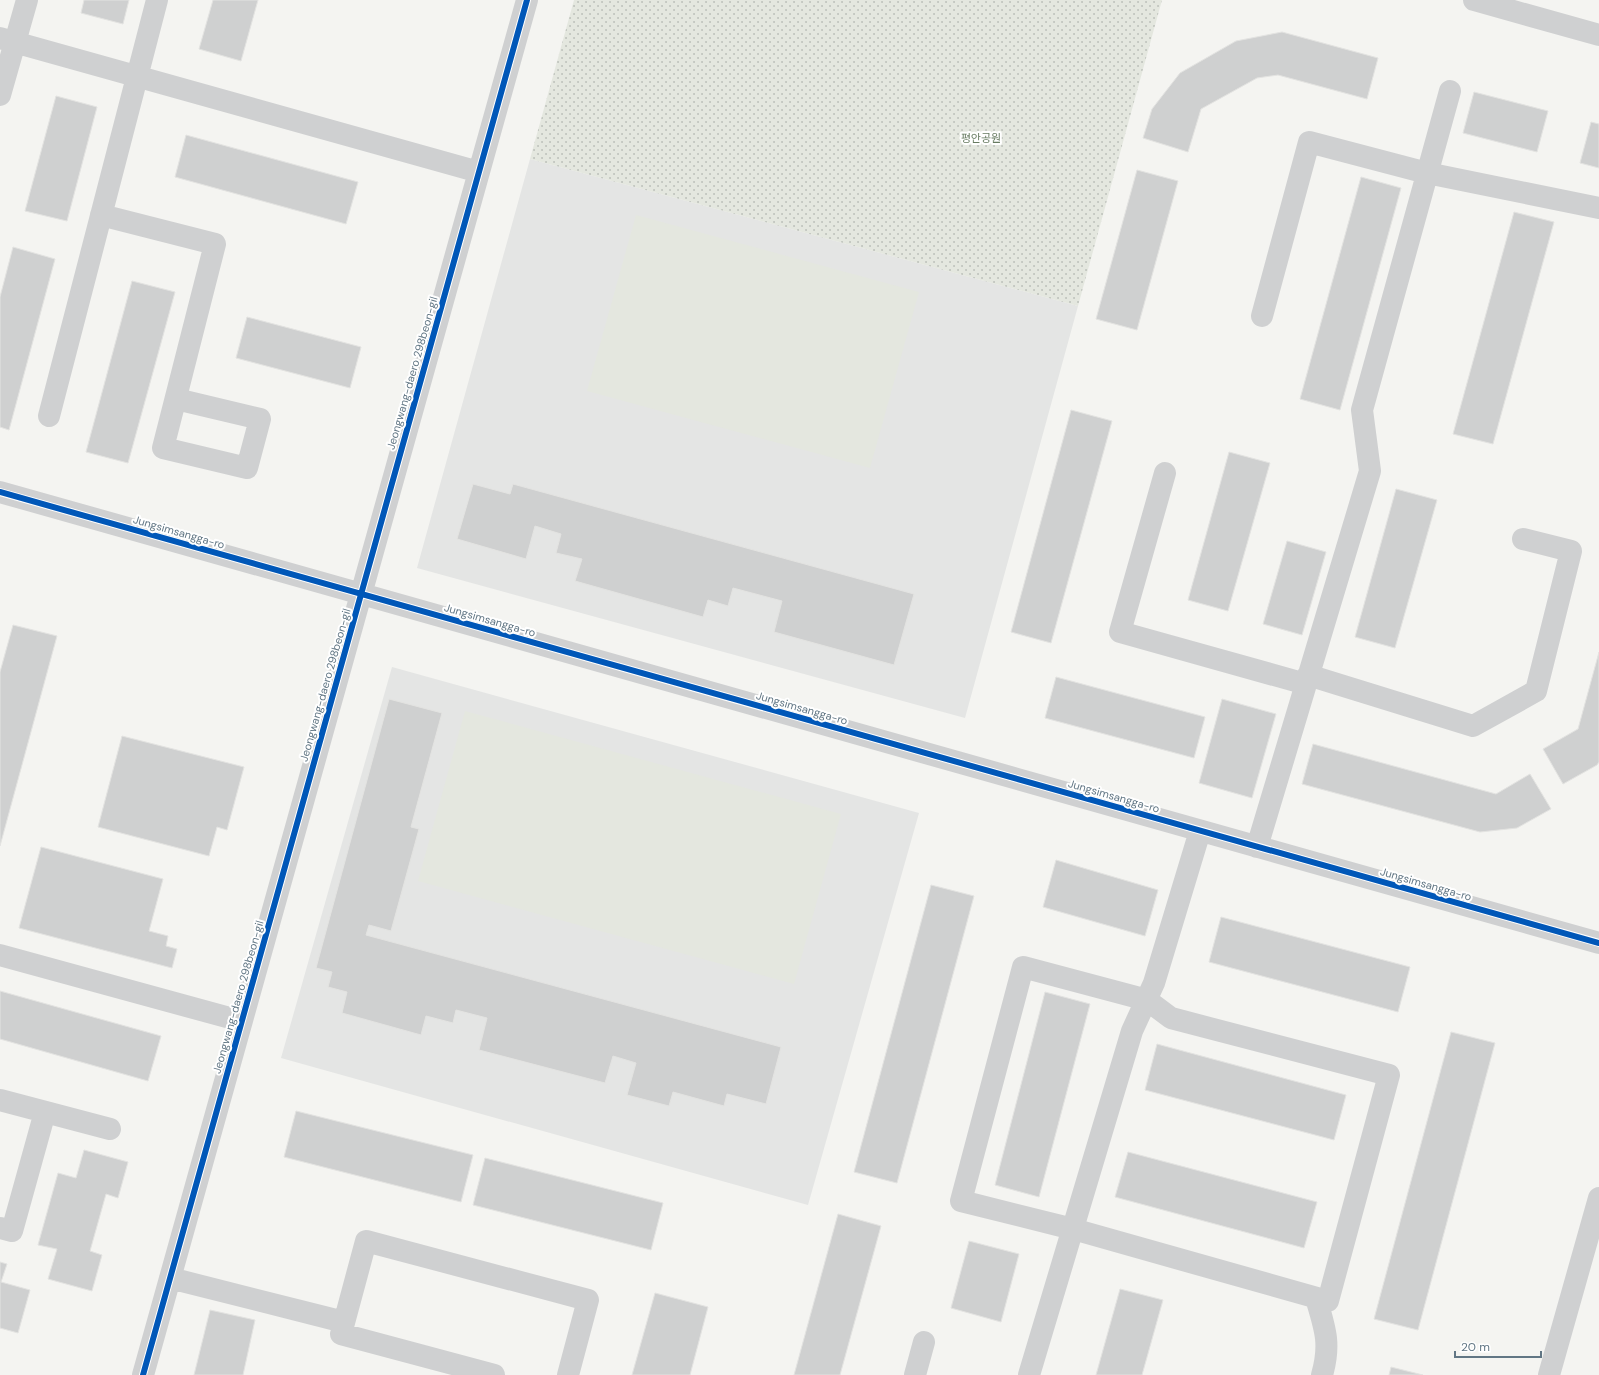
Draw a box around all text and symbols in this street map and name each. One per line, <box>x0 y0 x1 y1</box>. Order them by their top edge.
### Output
park label: 평안공원 <box>961 131 1001 145</box>
street label: Jeongwang-daero 298beon-gil <box>383 295 441 451</box>
street label: Jungsimsangga-ro <box>132 512 226 552</box>
street label: Jungsimsangga-ro <box>443 600 537 640</box>
street label: Jeongwang-daero 298beon-gil <box>296 607 354 763</box>
street label: Jungsimsangga-ro <box>755 688 849 728</box>
street label: Jungsimsangga-ro <box>1067 776 1161 816</box>
street label: Jungsimsangga-ro <box>1379 864 1473 904</box>
street label: Jeongwang-daero 298beon-gil <box>209 919 267 1075</box>
scale bar <box>1455 1333 1541 1359</box>
text: 20 m <box>1461 1339 1490 1355</box>

